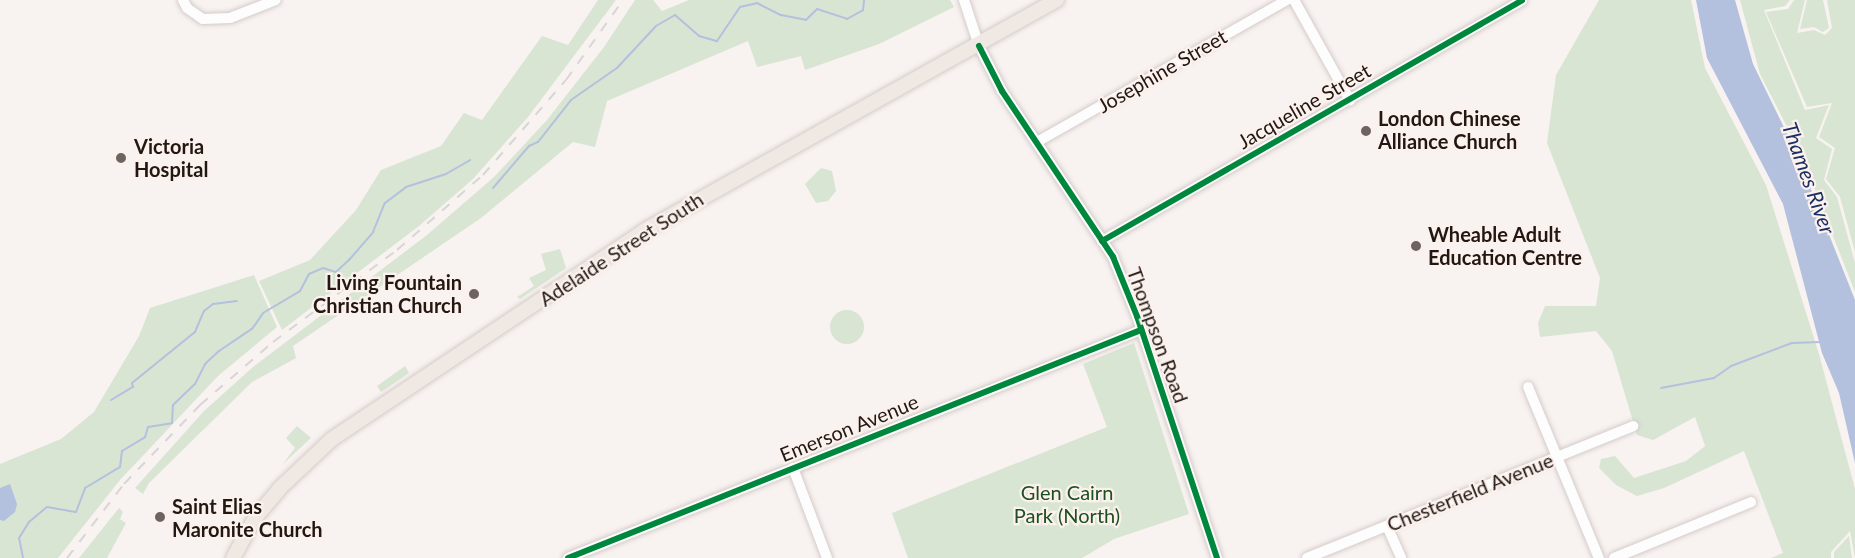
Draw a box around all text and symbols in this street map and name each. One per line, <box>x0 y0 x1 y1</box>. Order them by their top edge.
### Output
street label: Josephine Street <box>1093 24 1231 118</box>
street label: Jacqueline Street <box>1233 58 1375 154</box>
place label: London Chinese Alliance Church <box>1378 107 1521 154</box>
water label: Thames River <box>1777 119 1841 237</box>
marker: London Chinese Alliance Church <box>1359 124 1373 138</box>
place label: Victoria Hospital <box>134 134 208 181</box>
marker: Victoria Hospital <box>112 149 130 167</box>
street label: Adelaide Street South <box>534 187 708 311</box>
place label: Wheable Adult Education Centre <box>1428 222 1582 269</box>
marker: Wheable Adult Education Centre <box>1409 239 1423 253</box>
street label: Thompson Road <box>1122 264 1194 406</box>
place label: Living Fountain Christian Church <box>313 270 462 317</box>
marker: Living Fountain Christian Church <box>467 287 481 301</box>
street label: Emerson Avenue <box>776 389 922 467</box>
street label: Chesterfield Avenue <box>1383 448 1557 536</box>
park label: Glen Cairn Park (North) <box>1014 480 1120 527</box>
place label: Saint Elias Maronite Church <box>172 494 323 541</box>
marker: Saint Elias Maronite Church <box>153 510 167 524</box>

